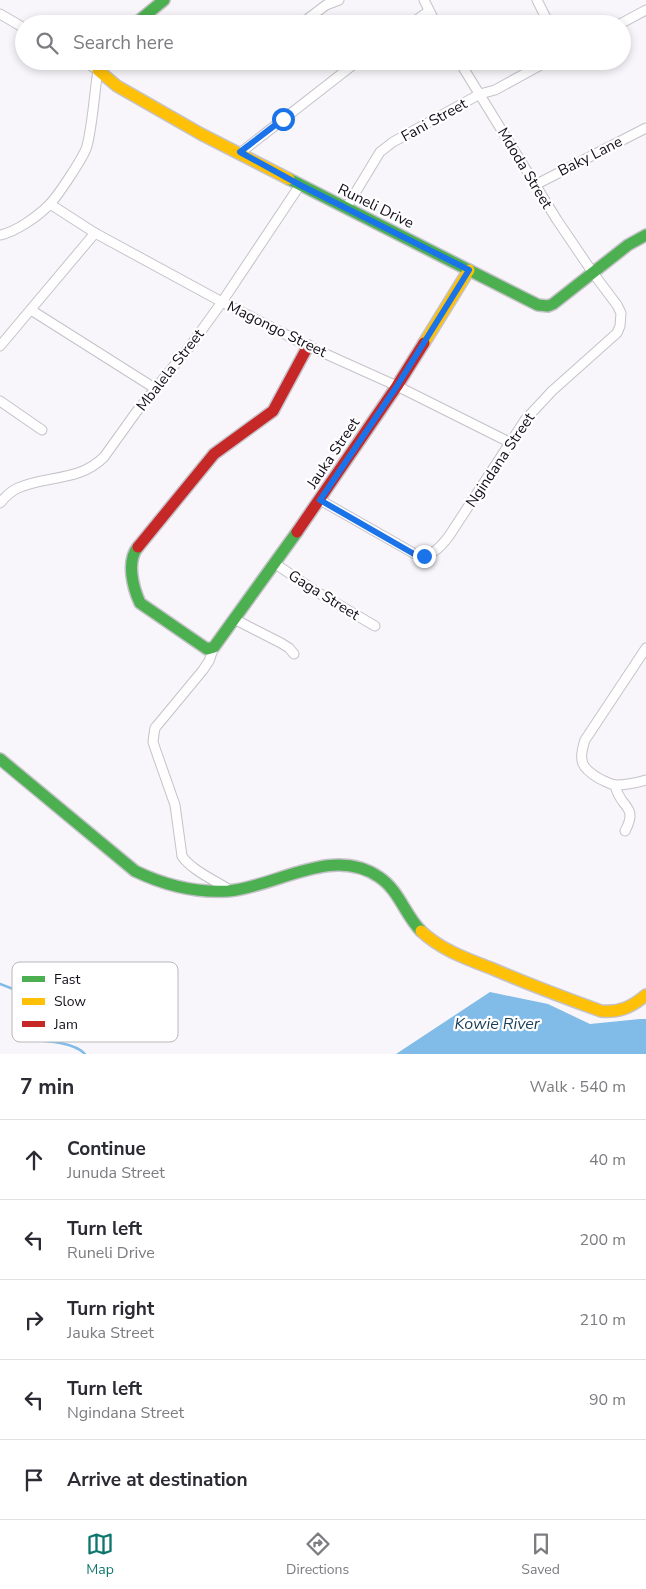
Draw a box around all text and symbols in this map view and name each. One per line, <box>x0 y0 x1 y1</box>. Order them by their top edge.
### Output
search box <box>15 15 631 70</box>
icon: search <box>33 29 61 57</box>
text: Search here <box>73 30 174 56</box>
street label: Fani Street <box>397 93 471 146</box>
route start <box>272 108 295 131</box>
street label: Mdoda Street <box>493 124 557 213</box>
street label: Baky Lane <box>554 131 626 181</box>
street label: Runeli Drive <box>335 179 417 233</box>
street label: Magongo Street <box>224 296 331 362</box>
street label: Mbalela Street <box>132 324 209 415</box>
street label: Ngindana Street <box>461 408 539 511</box>
street label: Jauka Street <box>301 413 364 493</box>
route end <box>413 545 436 568</box>
street label: Gaga Street <box>285 565 364 625</box>
legend <box>12 962 178 1042</box>
text: Fast <box>54 970 80 989</box>
text: Slow <box>54 992 86 1011</box>
water label: Kowie River <box>454 1013 541 1035</box>
text: Jam <box>53 1015 78 1034</box>
text: 7 min <box>20 1073 74 1101</box>
text: Walk · 540 m <box>530 1076 626 1098</box>
text: Continue <box>67 1136 146 1162</box>
icon: ahead <box>20 1146 48 1174</box>
text: 40 m <box>589 1149 626 1171</box>
text: Junuda Street <box>67 1162 165 1184</box>
text: Turn left <box>67 1216 142 1242</box>
icon: left <box>20 1226 48 1254</box>
text: 200 m <box>579 1229 626 1251</box>
text: Runeli Drive <box>67 1242 155 1264</box>
text: Turn right <box>67 1296 154 1322</box>
icon: right <box>20 1306 48 1334</box>
text: 210 m <box>579 1309 626 1331</box>
text: Jauka Street <box>67 1322 154 1344</box>
text: Turn left <box>67 1376 142 1402</box>
icon: left <box>20 1386 48 1414</box>
text: 90 m <box>589 1389 626 1411</box>
text: Ngindana Street <box>67 1402 184 1424</box>
icon: arrive <box>20 1466 48 1494</box>
text: Arrive at destination <box>67 1467 248 1493</box>
tab: Map <box>86 1530 114 1579</box>
tab: Directions <box>286 1530 349 1579</box>
tab: Saved <box>521 1530 560 1579</box>

